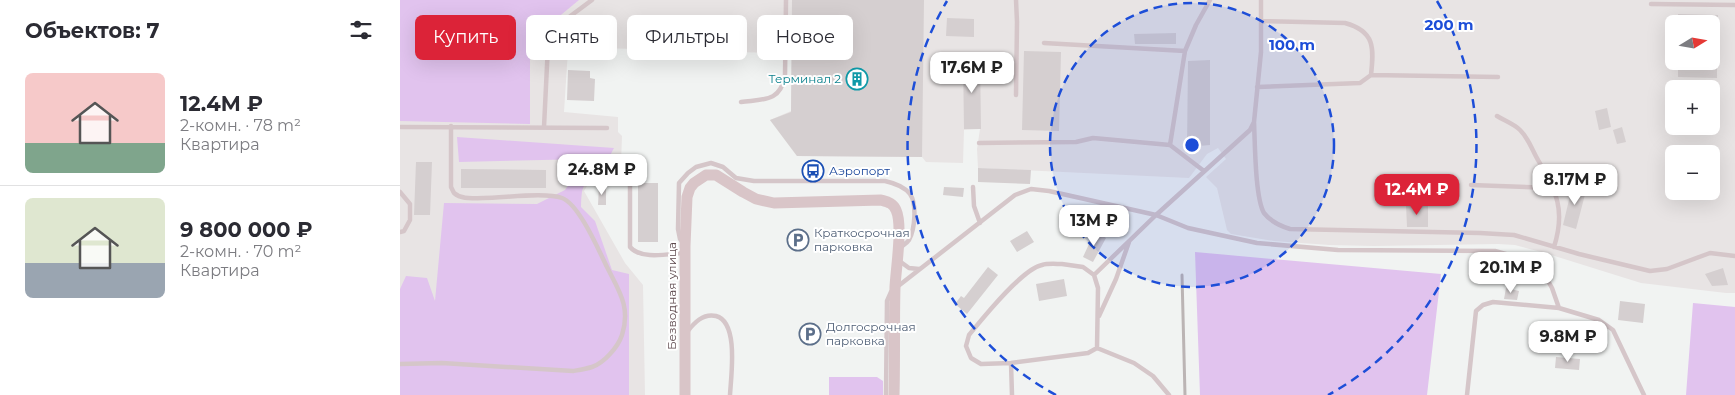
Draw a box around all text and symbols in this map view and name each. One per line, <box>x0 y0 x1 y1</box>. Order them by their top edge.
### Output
chip: Купить <box>415 15 516 60</box>
chip: Снять <box>526 15 617 60</box>
chip: Фильтры <box>627 15 747 60</box>
chip: Новое <box>757 15 853 60</box>
text: 200 m <box>1424 15 1474 34</box>
north arrow <box>1665 15 1720 70</box>
map controls <box>1665 15 1720 200</box>
icon: filters <box>347 16 375 44</box>
text: Объектов: 7 <box>25 18 160 43</box>
text: 100 m <box>1269 35 1315 54</box>
pin: 17.6M ₽ <box>926 52 1018 94</box>
text: 17.6M ₽ <box>941 58 1003 77</box>
building icon: Терминал 2 <box>845 67 869 91</box>
place label: Терминал 2 <box>769 71 841 86</box>
button: + <box>1665 80 1720 135</box>
text: 12.4M ₽ <box>180 91 263 116</box>
icon: home <box>65 93 125 153</box>
text: 2-комн. · 78 m² <box>180 116 301 135</box>
text: Квартира <box>180 135 260 154</box>
centre of rings <box>1183 136 1201 154</box>
button: − <box>1665 145 1720 200</box>
pin: 24.8M ₽ <box>556 154 648 196</box>
bus stop icon: Аэропорт <box>801 159 825 183</box>
text: 24.8M ₽ <box>568 160 636 179</box>
place label: Аэропорт <box>829 163 890 178</box>
pin: 8.17M ₽ <box>1529 164 1621 206</box>
text: 8.17M ₽ <box>1543 170 1607 189</box>
pin: 12.4M ₽ <box>1371 174 1463 216</box>
text: 12.4M ₽ <box>1385 180 1449 199</box>
pin: 13M ₽ <box>1059 204 1129 247</box>
text: 13M ₽ <box>1070 211 1118 230</box>
text: 9 800 000 ₽ <box>180 217 313 242</box>
icon: home <box>65 218 125 278</box>
place label: Краткосрочная парковка <box>814 225 910 254</box>
parking icon: Краткосрочная парковка <box>786 228 810 252</box>
text: 2-комн. · 70 m² <box>180 242 301 261</box>
street label: Безводная улица <box>664 242 679 350</box>
pin: 20.1M ₽ <box>1465 252 1557 294</box>
text: 20.1M ₽ <box>1480 258 1542 277</box>
text: Квартира <box>180 261 260 280</box>
place label: Долгосрочная парковка <box>826 319 916 348</box>
pin: 9.8M ₽ <box>1527 320 1609 363</box>
parking icon: Долгосрочная парковка <box>798 322 822 346</box>
text: 9.8M ₽ <box>1539 327 1597 346</box>

